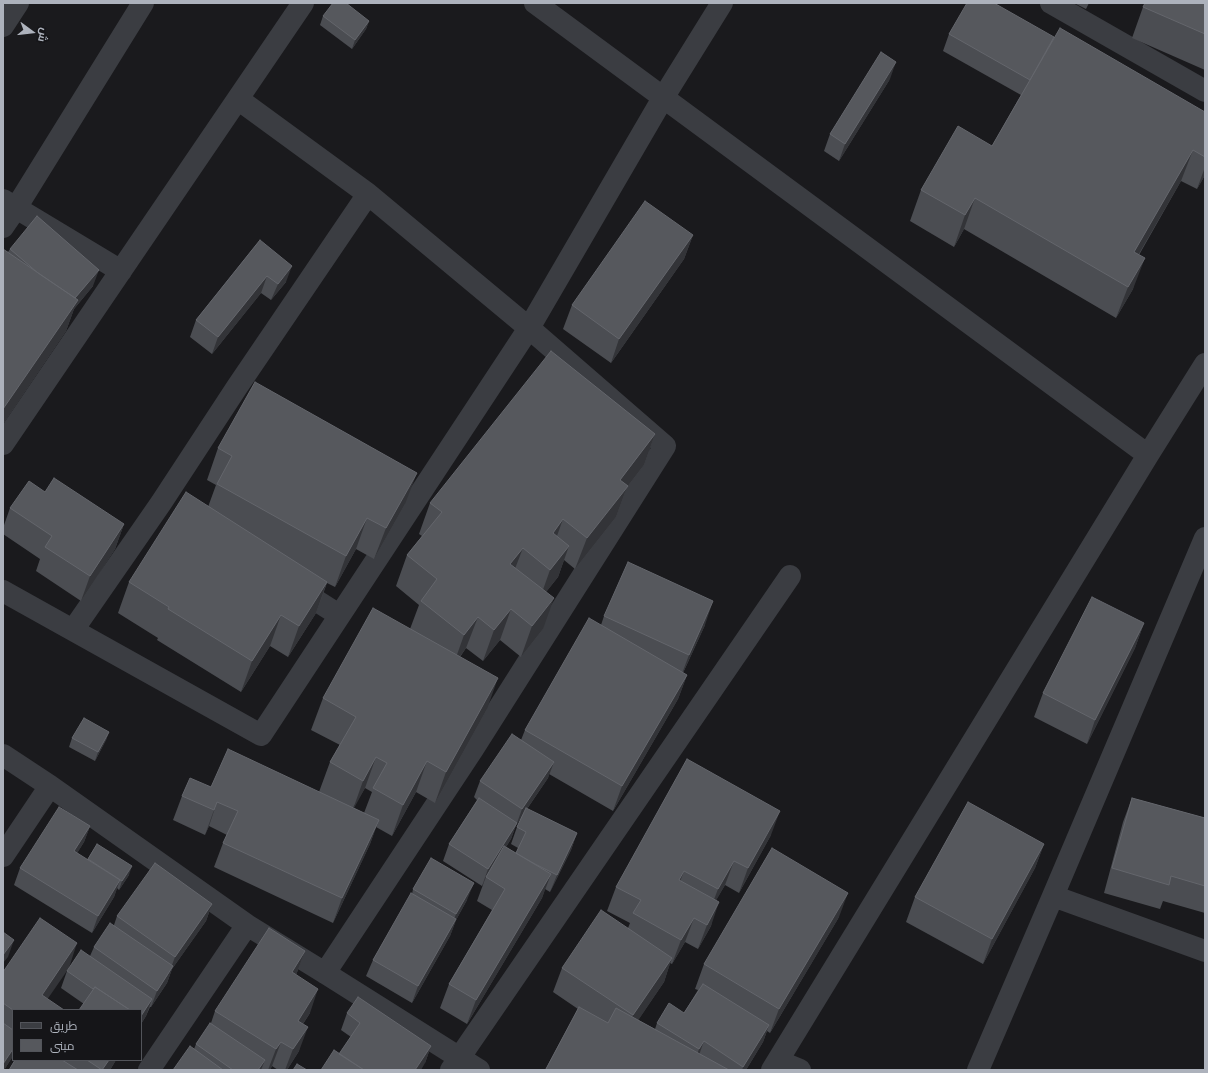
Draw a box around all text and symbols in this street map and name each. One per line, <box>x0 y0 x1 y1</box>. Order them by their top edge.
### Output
north arrow <box>12 12 52 52</box>
text: ش <box>35 26 52 44</box>
legend <box>12 1009 142 1061</box>
text: طريق <box>50 1018 77 1033</box>
text: مبنى <box>50 1038 75 1053</box>

